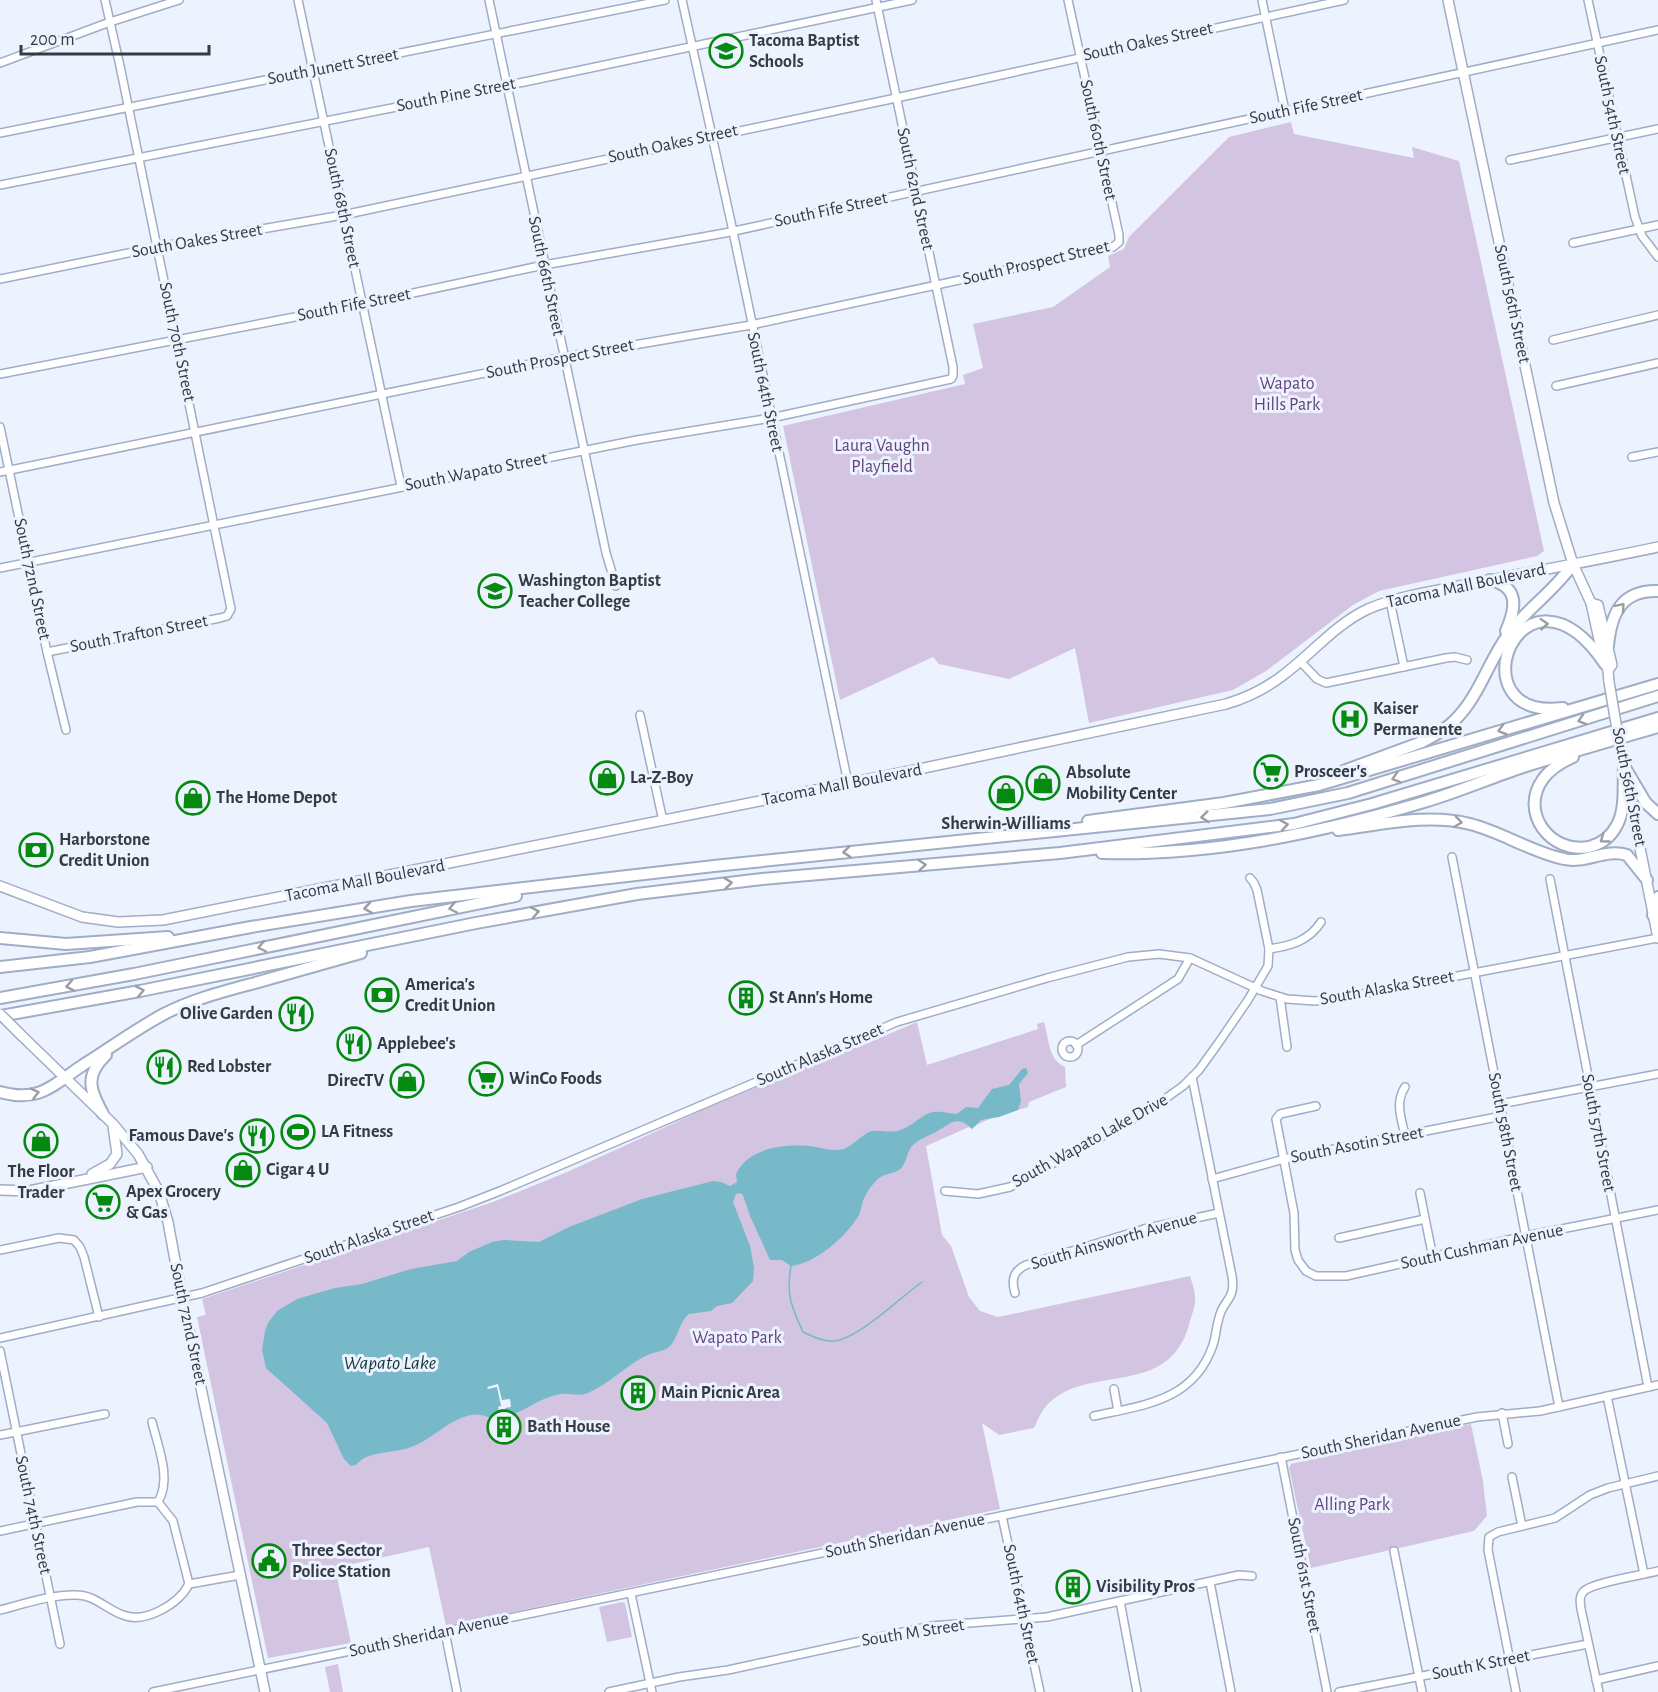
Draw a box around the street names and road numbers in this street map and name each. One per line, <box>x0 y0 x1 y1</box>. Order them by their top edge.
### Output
street label: South Oakes Street <box>1081 19 1215 65</box>
street label: South Junett Street <box>266 45 400 89</box>
street label: South 54th Street <box>1591 54 1633 176</box>
street label: South Pine Street <box>395 75 517 115</box>
street label: South 60th Street <box>1076 78 1120 202</box>
street label: South Fife Street <box>1248 86 1364 128</box>
street label: South Oakes Street <box>606 121 740 167</box>
street label: South 62nd Street <box>893 126 937 252</box>
street label: South 68th Street <box>321 147 364 270</box>
street label: South Fife Street <box>773 189 889 231</box>
street label: South 66th Street <box>525 215 567 338</box>
street label: South Oakes Street <box>130 221 264 261</box>
street label: South Prospect Street <box>961 237 1111 289</box>
street label: South 56th Street <box>1491 243 1533 365</box>
street label: South 70th Street <box>156 281 199 404</box>
street label: South Fife Street <box>296 285 412 325</box>
street label: South 64th Street <box>744 331 787 454</box>
street label: South Prospect Street <box>485 336 636 382</box>
street label: South Wapato Street <box>403 449 549 495</box>
street label: South 72nd Street <box>10 517 54 642</box>
street label: Tacoma Mall Boulevard <box>1385 560 1547 612</box>
street label: South Trafton Street <box>69 612 210 656</box>
street label: South 56th Street <box>1609 726 1649 848</box>
street label: Tacoma Mall Boulevard <box>761 761 923 809</box>
street label: Tacoma Mall Boulevard <box>284 857 446 905</box>
street label: South Alaska Street <box>1319 967 1456 1009</box>
street label: South Alaska Street <box>754 1020 886 1090</box>
street label: South 58th Street <box>1485 1071 1525 1193</box>
street label: South 57th Street <box>1578 1073 1618 1194</box>
street label: South Wapato Lake Drive <box>1009 1091 1171 1191</box>
street label: South Asotin Street <box>1289 1123 1425 1167</box>
street label: South Alaska Street <box>302 1206 436 1268</box>
street label: South Ainsworth Avenue <box>1029 1209 1199 1273</box>
street label: South Cushman Avenue <box>1399 1221 1565 1273</box>
street label: South 72nd Street <box>166 1262 210 1387</box>
street label: South Sheridan Avenue <box>1300 1411 1462 1463</box>
street label: South 74th Street <box>12 1454 54 1576</box>
street label: South Sheridan Avenue <box>824 1510 986 1562</box>
street label: South 61st Street <box>1284 1516 1324 1634</box>
street label: South 64th Street <box>1000 1543 1043 1666</box>
street label: South Sheridan Avenue <box>348 1609 510 1661</box>
street label: South M Street <box>860 1616 966 1650</box>
street label: South K Street <box>1430 1647 1532 1683</box>

